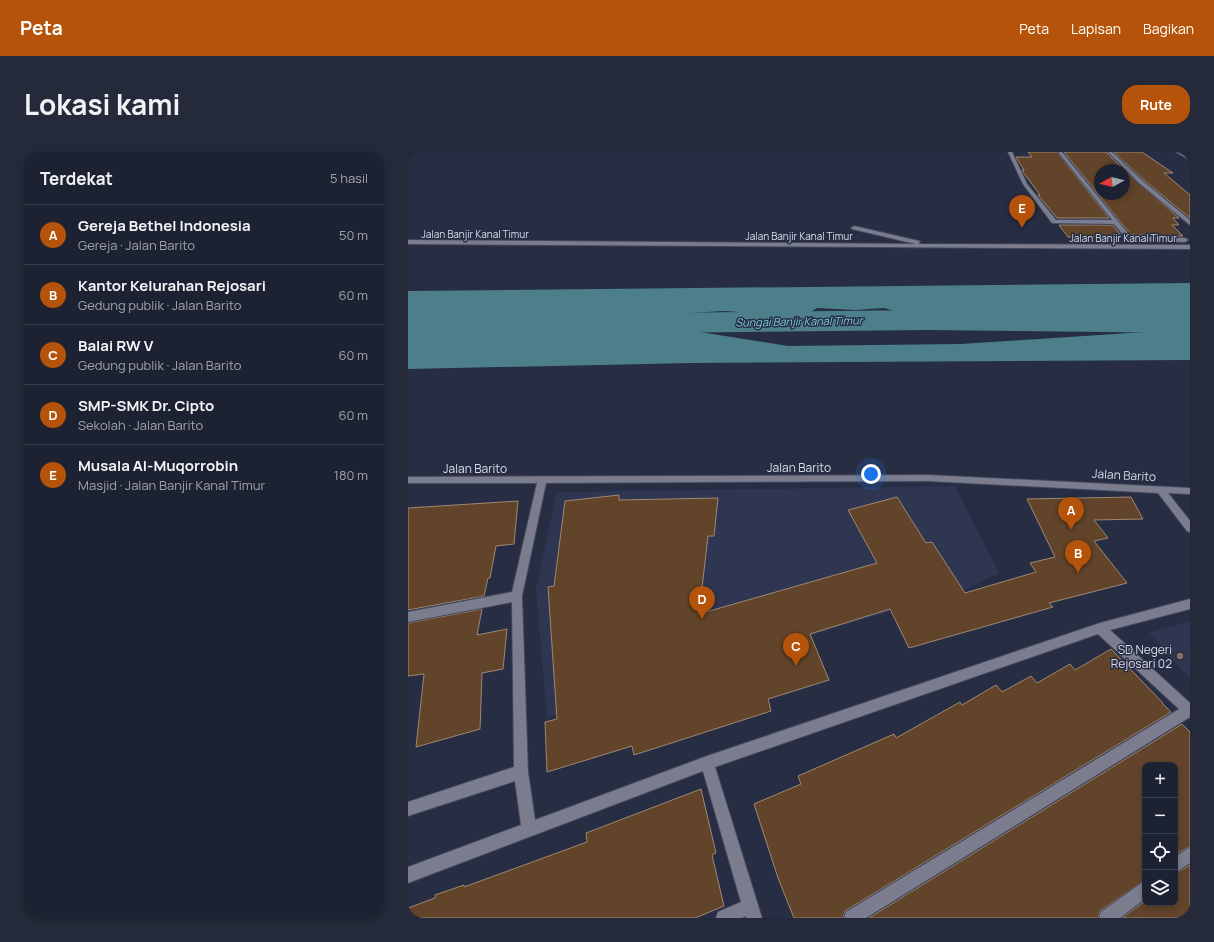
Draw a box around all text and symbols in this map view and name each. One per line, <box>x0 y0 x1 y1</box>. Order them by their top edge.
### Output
text: Peta <box>20 15 63 41</box>
text: Peta <box>1019 19 1049 38</box>
text: Lapisan <box>1071 19 1121 38</box>
text: Bagikan <box>1143 19 1194 38</box>
text: Lokasi kami <box>24 85 180 123</box>
button: Rute <box>1122 85 1190 124</box>
north arrow <box>1094 164 1130 200</box>
text: Terdekat <box>40 167 113 190</box>
text: 5 hasil <box>330 169 368 187</box>
pin: E <box>1009 195 1035 228</box>
text: Gereja Bethel Indonesia <box>78 215 251 236</box>
text: A <box>49 226 57 244</box>
text: 50 m <box>339 226 368 244</box>
street label: Jalan Banjir Kanal Timur <box>421 227 529 241</box>
street label: Jalan Banjir Kanal Timur <box>745 229 853 243</box>
street label: Jalan Banjir Kanal Timur <box>1069 231 1177 245</box>
text: Gereja · Jalan Barito <box>78 236 195 254</box>
text: Kantor Kelurahan Rejosari <box>78 275 266 296</box>
text: B <box>49 286 57 304</box>
text: 60 m <box>338 286 368 304</box>
text: Gedung publik · Jalan Barito <box>78 296 241 314</box>
water label: Sungai Banjir Kanal Timur <box>735 312 865 330</box>
text: Balai RW V <box>78 335 153 356</box>
text: C <box>48 346 58 364</box>
text: 60 m <box>338 346 368 364</box>
text: Gedung publik · Jalan Barito <box>78 356 241 374</box>
text: SMP-SMK Dr. Cipto <box>78 395 214 416</box>
text: D <box>48 406 58 424</box>
text: 60 m <box>338 406 368 424</box>
text: Sekolah · Jalan Barito <box>78 416 203 434</box>
text: Musala Al-Muqorrobin <box>78 455 238 476</box>
street label: Jalan Barito <box>767 459 831 476</box>
street label: Jalan Barito <box>443 460 507 477</box>
your location <box>861 464 881 484</box>
street label: Jalan Barito <box>1092 465 1156 485</box>
text: E <box>49 466 57 484</box>
text: 180 m <box>334 466 368 484</box>
text: Masjid · Jalan Banjir Kanal Timur <box>78 476 265 494</box>
pin: A <box>1058 497 1084 530</box>
pin: B <box>1065 540 1091 573</box>
pin: D <box>689 586 715 619</box>
pin: C <box>783 633 809 666</box>
place label: SD Negeri Rejosari 02 <box>1111 641 1172 672</box>
marker: SD Negeri Rejosari 02 <box>1175 651 1185 661</box>
map controls <box>1142 762 1178 906</box>
button: + <box>1142 762 1178 798</box>
button: − <box>1142 798 1178 834</box>
button: locate <box>1142 834 1178 870</box>
button: layers <box>1142 870 1178 906</box>

